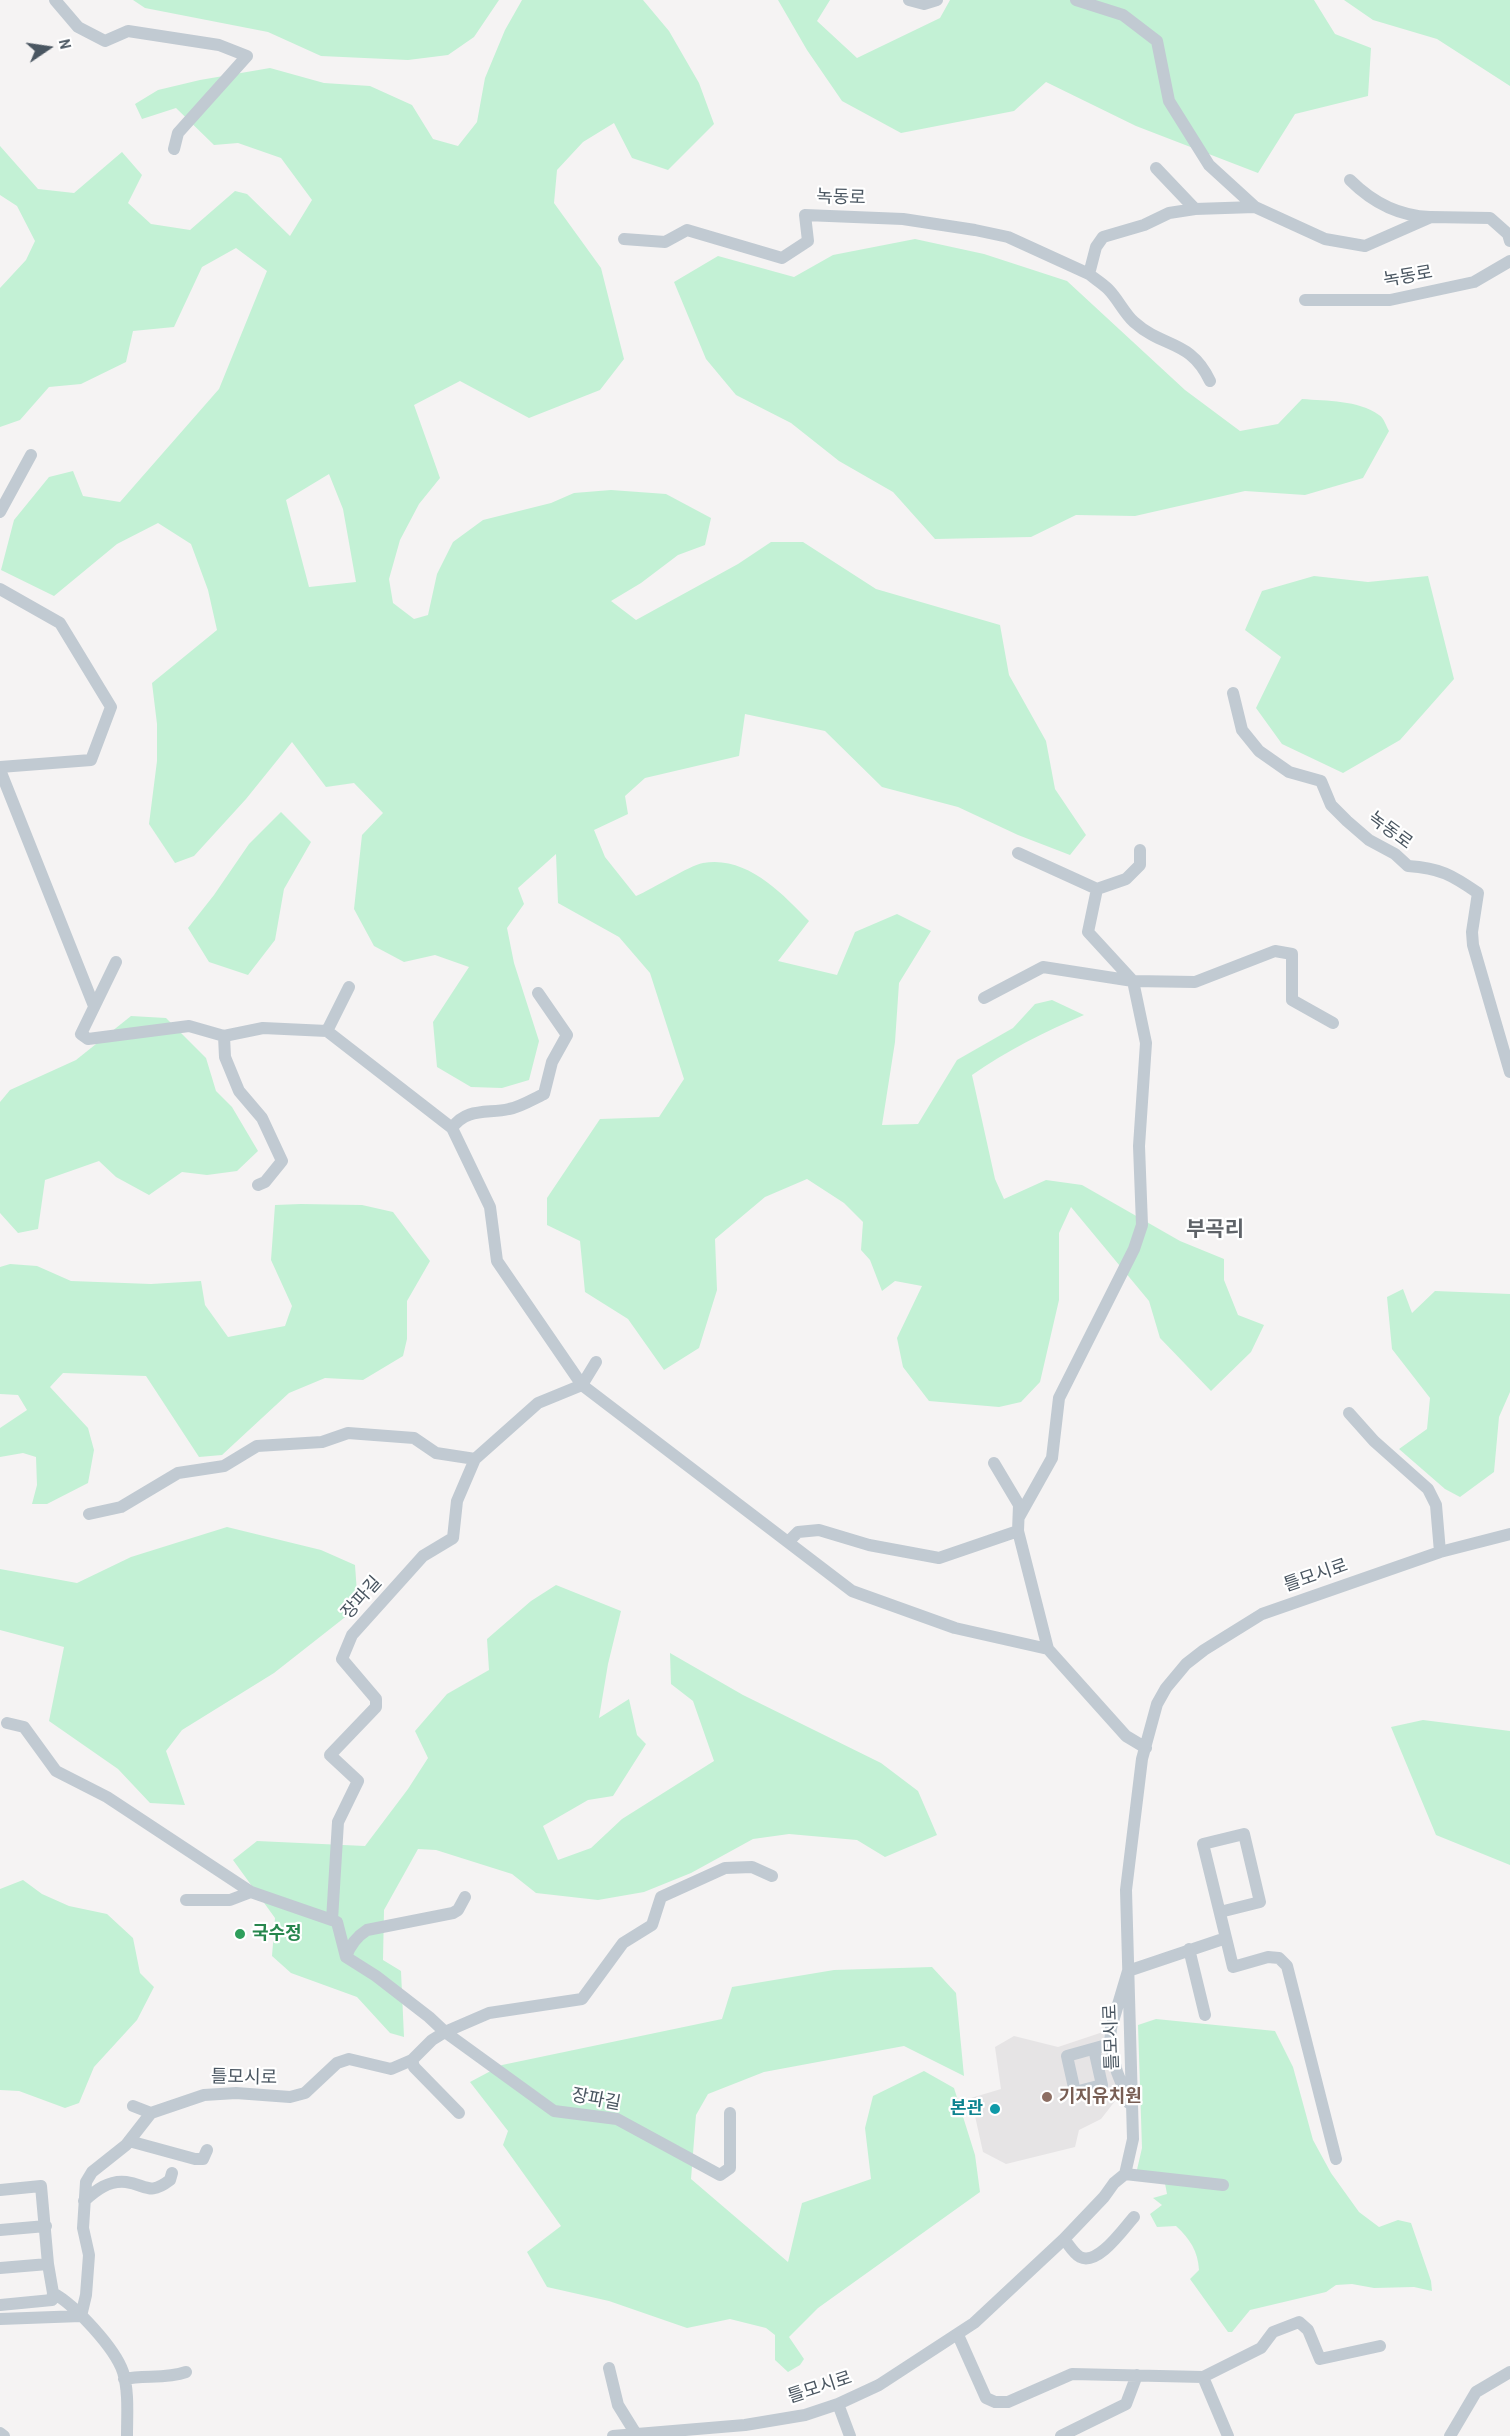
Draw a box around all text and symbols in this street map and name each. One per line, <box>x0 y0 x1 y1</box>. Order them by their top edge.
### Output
north arrow <box>18 18 78 78</box>
text: N <box>54 37 77 51</box>
street label: 녹동로 <box>816 186 866 210</box>
street label: 녹동로 <box>1382 262 1434 292</box>
street label: 녹동로 <box>1364 808 1416 854</box>
district label: 부곡리 <box>1186 1217 1244 1243</box>
street label: 틀모시로 <box>1281 1555 1351 1597</box>
street label: 장파길 <box>337 1572 387 1624</box>
place label: 국수정 <box>252 1923 302 1945</box>
marker: 국수정 <box>233 1927 247 1941</box>
street label: 틀모시로 <box>1100 2004 1124 2070</box>
street label: 틀모시로 <box>211 2067 277 2089</box>
street label: 장파길 <box>570 2085 622 2115</box>
place label: 기지유치원 <box>1059 2086 1142 2108</box>
marker: 기지유치원 <box>1040 2090 1054 2104</box>
place label: 본관 <box>950 2098 983 2120</box>
marker: 본관 <box>988 2102 1002 2116</box>
street label: 틀모시로 <box>785 2367 855 2409</box>

